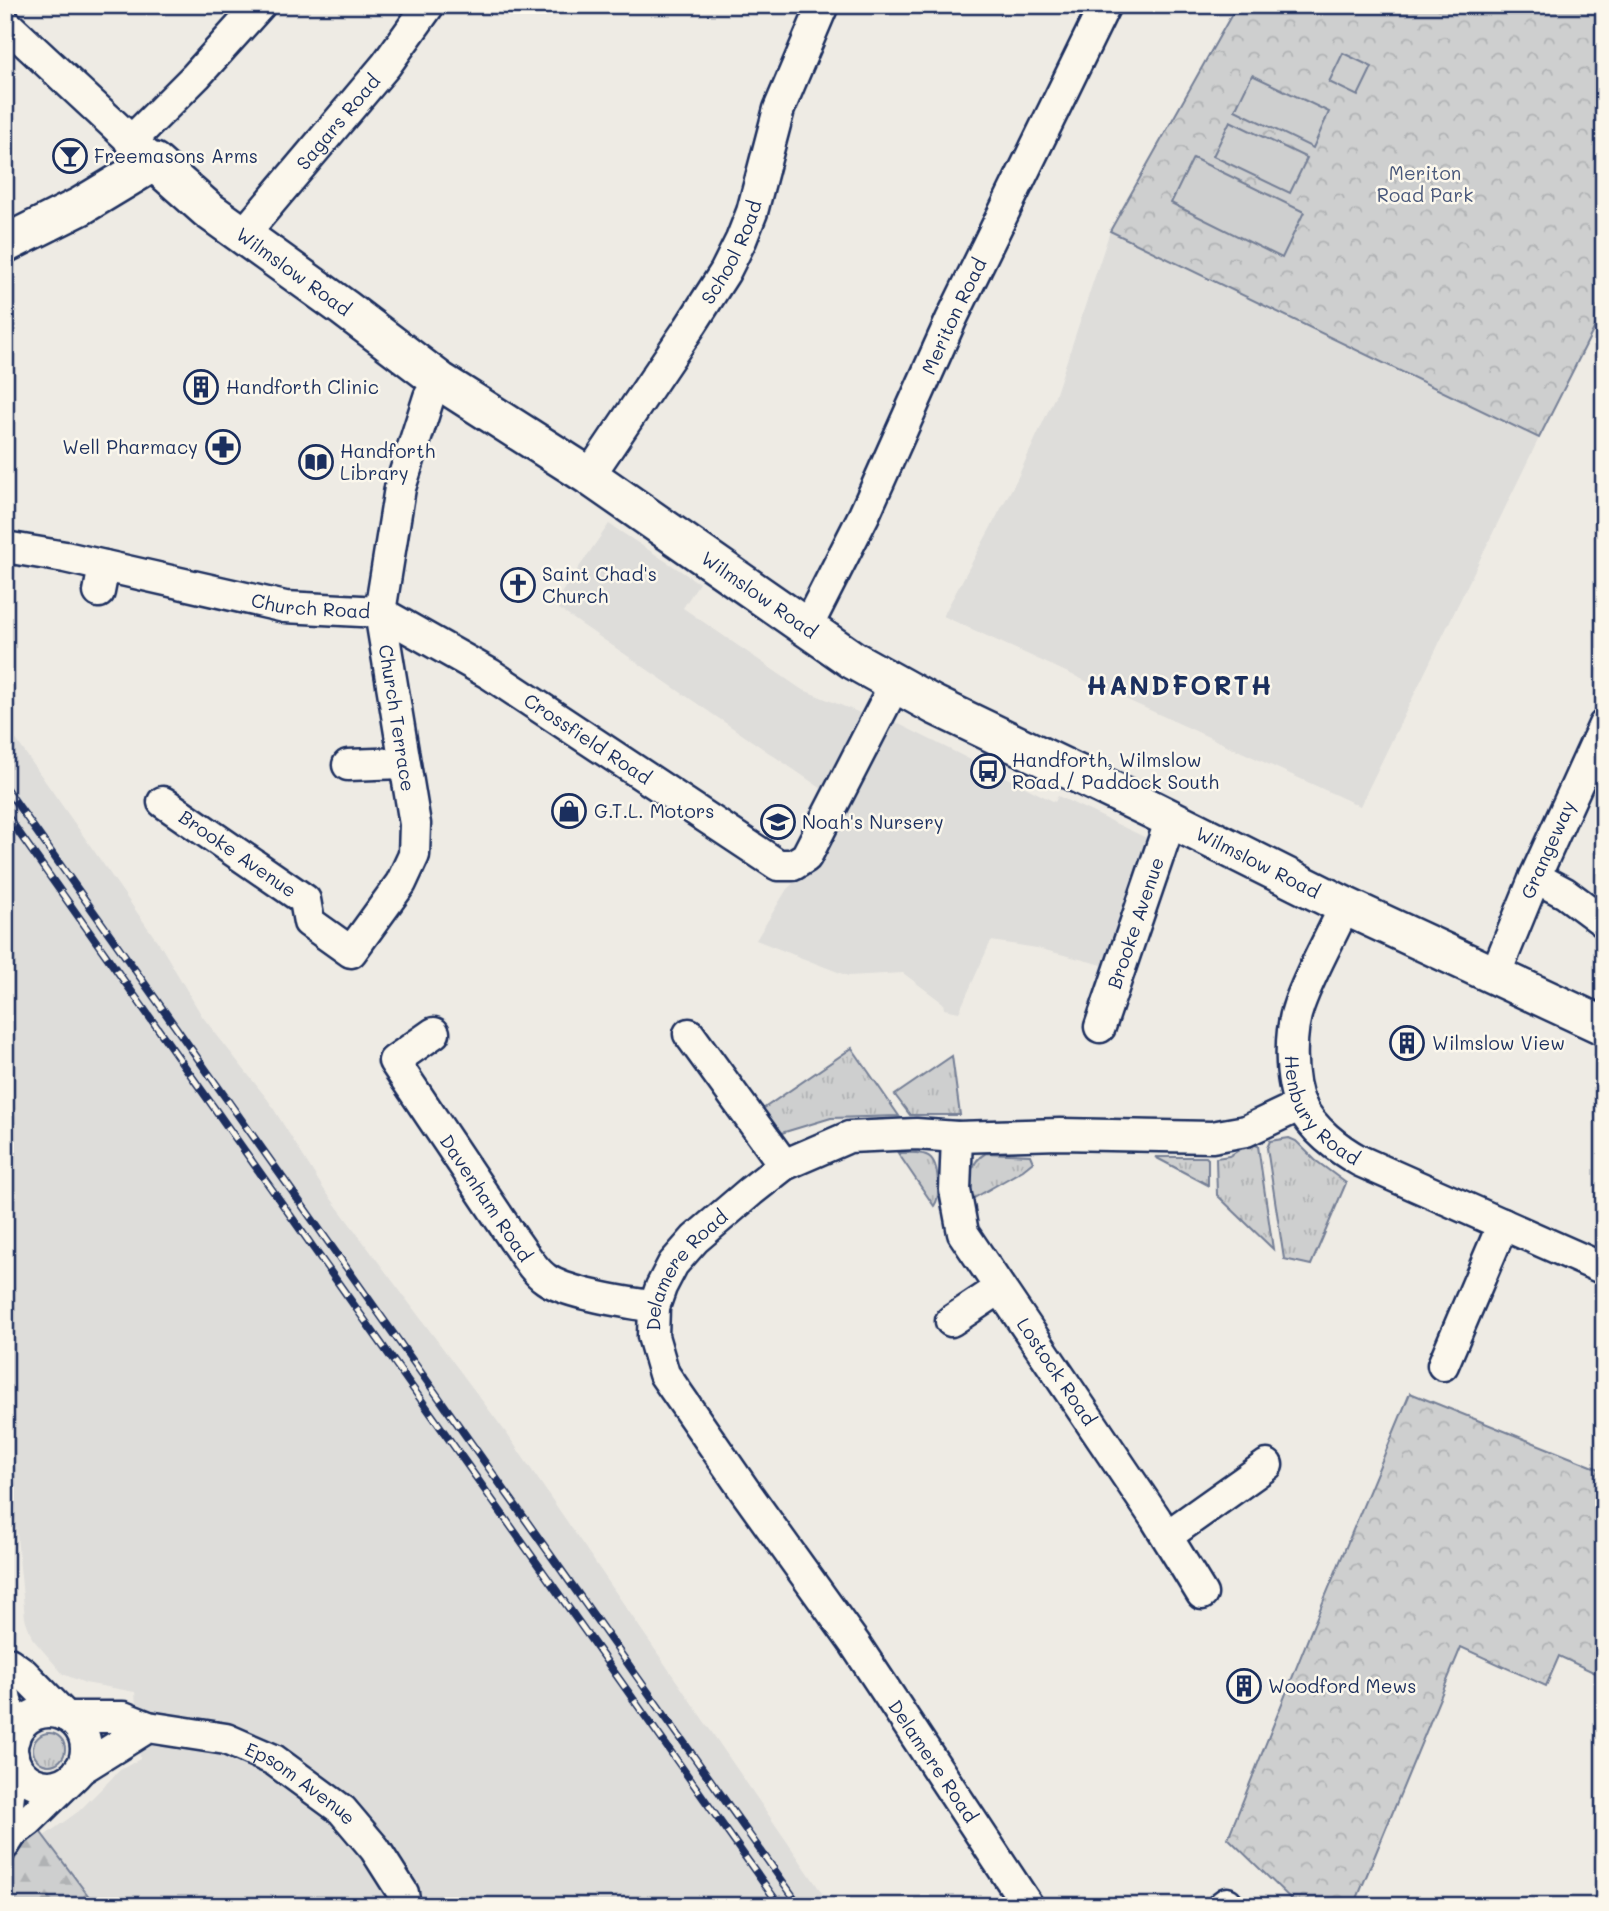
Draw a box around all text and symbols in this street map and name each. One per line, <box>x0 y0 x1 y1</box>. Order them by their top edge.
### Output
street label: Sagars Road <box>290 69 385 175</box>
bar icon: Freemasons Arms <box>51 137 89 175</box>
place label: Freemasons Arms <box>94 143 258 168</box>
park label: Meriton Road Park <box>1377 160 1473 207</box>
street label: School Road <box>695 197 767 309</box>
street label: Wilmslow Road <box>231 221 356 321</box>
street label: Meriton Road <box>915 254 991 378</box>
building icon: Handforth Clinic <box>182 368 220 406</box>
place label: Handforth Clinic <box>226 374 379 399</box>
pharmacy icon: Well Pharmacy <box>204 428 242 466</box>
place label: Well Pharmacy <box>62 434 198 459</box>
place label: Handforth Library <box>340 438 435 485</box>
library icon: Handforth Library <box>297 443 335 481</box>
street label: Wilmslow Road <box>697 545 823 643</box>
place label: Saint Chad's Church <box>542 561 657 608</box>
church icon: Saint Chad's Church <box>499 566 537 604</box>
street label: Church Road <box>249 587 371 623</box>
street label: Church Terrace <box>374 643 421 793</box>
district label: HANDFORTH <box>1086 668 1274 702</box>
street label: Crossfield Road <box>519 687 657 790</box>
place label: Handforth, Wilmslow Road / Paddock South <box>1012 747 1219 794</box>
bus stop icon: Handforth, Wilmslow Road / Paddock South <box>969 752 1007 790</box>
shop icon: G.T.L. Motors <box>550 792 588 830</box>
street label: Grangeway <box>1514 796 1580 902</box>
place label: G.T.L. Motors <box>594 798 715 823</box>
school or university icon: Noah's Nursery <box>759 803 797 841</box>
street label: Brooke Avenue <box>174 804 302 903</box>
place label: Noah's Nursery <box>802 809 944 834</box>
street label: Wilmslow Road <box>1192 820 1325 904</box>
street label: Brooke Avenue <box>1101 854 1169 992</box>
building icon: Wilmslow View <box>1388 1024 1426 1062</box>
place label: Wilmslow View <box>1432 1030 1565 1055</box>
street label: Henbury Road <box>1280 1055 1365 1170</box>
street label: Davenham Road <box>435 1129 538 1266</box>
street label: Delamere Road <box>640 1204 732 1331</box>
street label: Lostock Road <box>1012 1313 1102 1430</box>
building icon: Woodford Mews <box>1225 1667 1263 1705</box>
place label: Woodford Mews <box>1268 1673 1416 1698</box>
street label: Delamere Road <box>883 1694 984 1827</box>
street label: Epsom Avenue <box>241 1736 362 1830</box>

